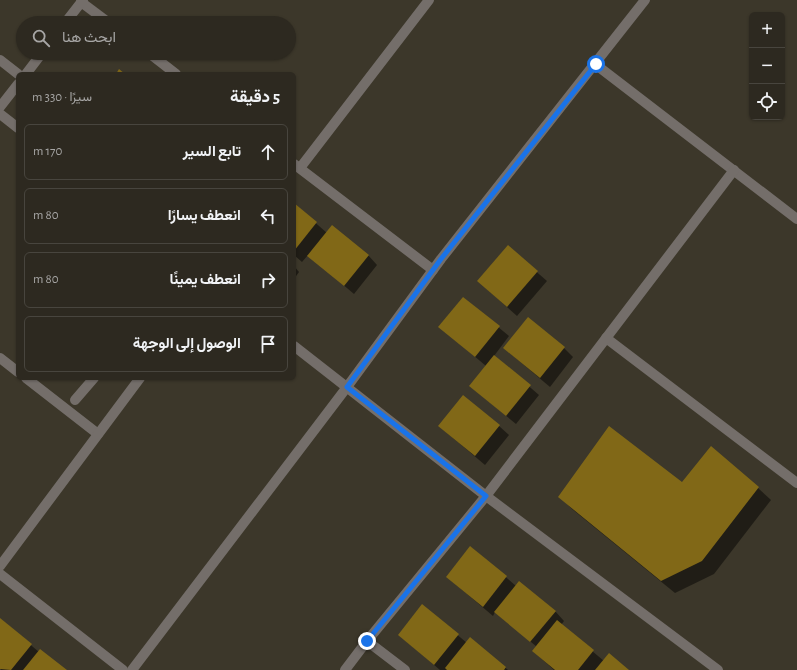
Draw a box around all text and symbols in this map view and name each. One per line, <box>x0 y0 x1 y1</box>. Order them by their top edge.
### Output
map controls <box>749 12 785 120</box>
button: + <box>749 12 785 48</box>
search box <box>16 16 296 60</box>
icon: search <box>30 27 52 49</box>
text: ابحث هنا <box>62 30 116 45</box>
button: − <box>749 48 785 84</box>
route start <box>587 55 605 73</box>
button: locate <box>749 84 785 120</box>
text: 5 دقيقة <box>230 88 280 105</box>
text: سيرًا · 330 m <box>32 91 92 104</box>
icon: ahead <box>257 141 279 163</box>
text: تابع السير <box>183 144 241 159</box>
text: 170 m <box>33 145 62 158</box>
icon: left <box>257 205 279 227</box>
text: انعطف يسارًا <box>168 208 241 223</box>
text: 80 m <box>33 209 59 222</box>
icon: right <box>257 269 279 291</box>
text: انعطف يمينًا <box>170 272 241 287</box>
text: 80 m <box>33 273 59 286</box>
icon: arrive <box>257 333 279 355</box>
text: الوصول إلى الوجهة <box>133 336 241 351</box>
route end <box>358 632 376 650</box>

